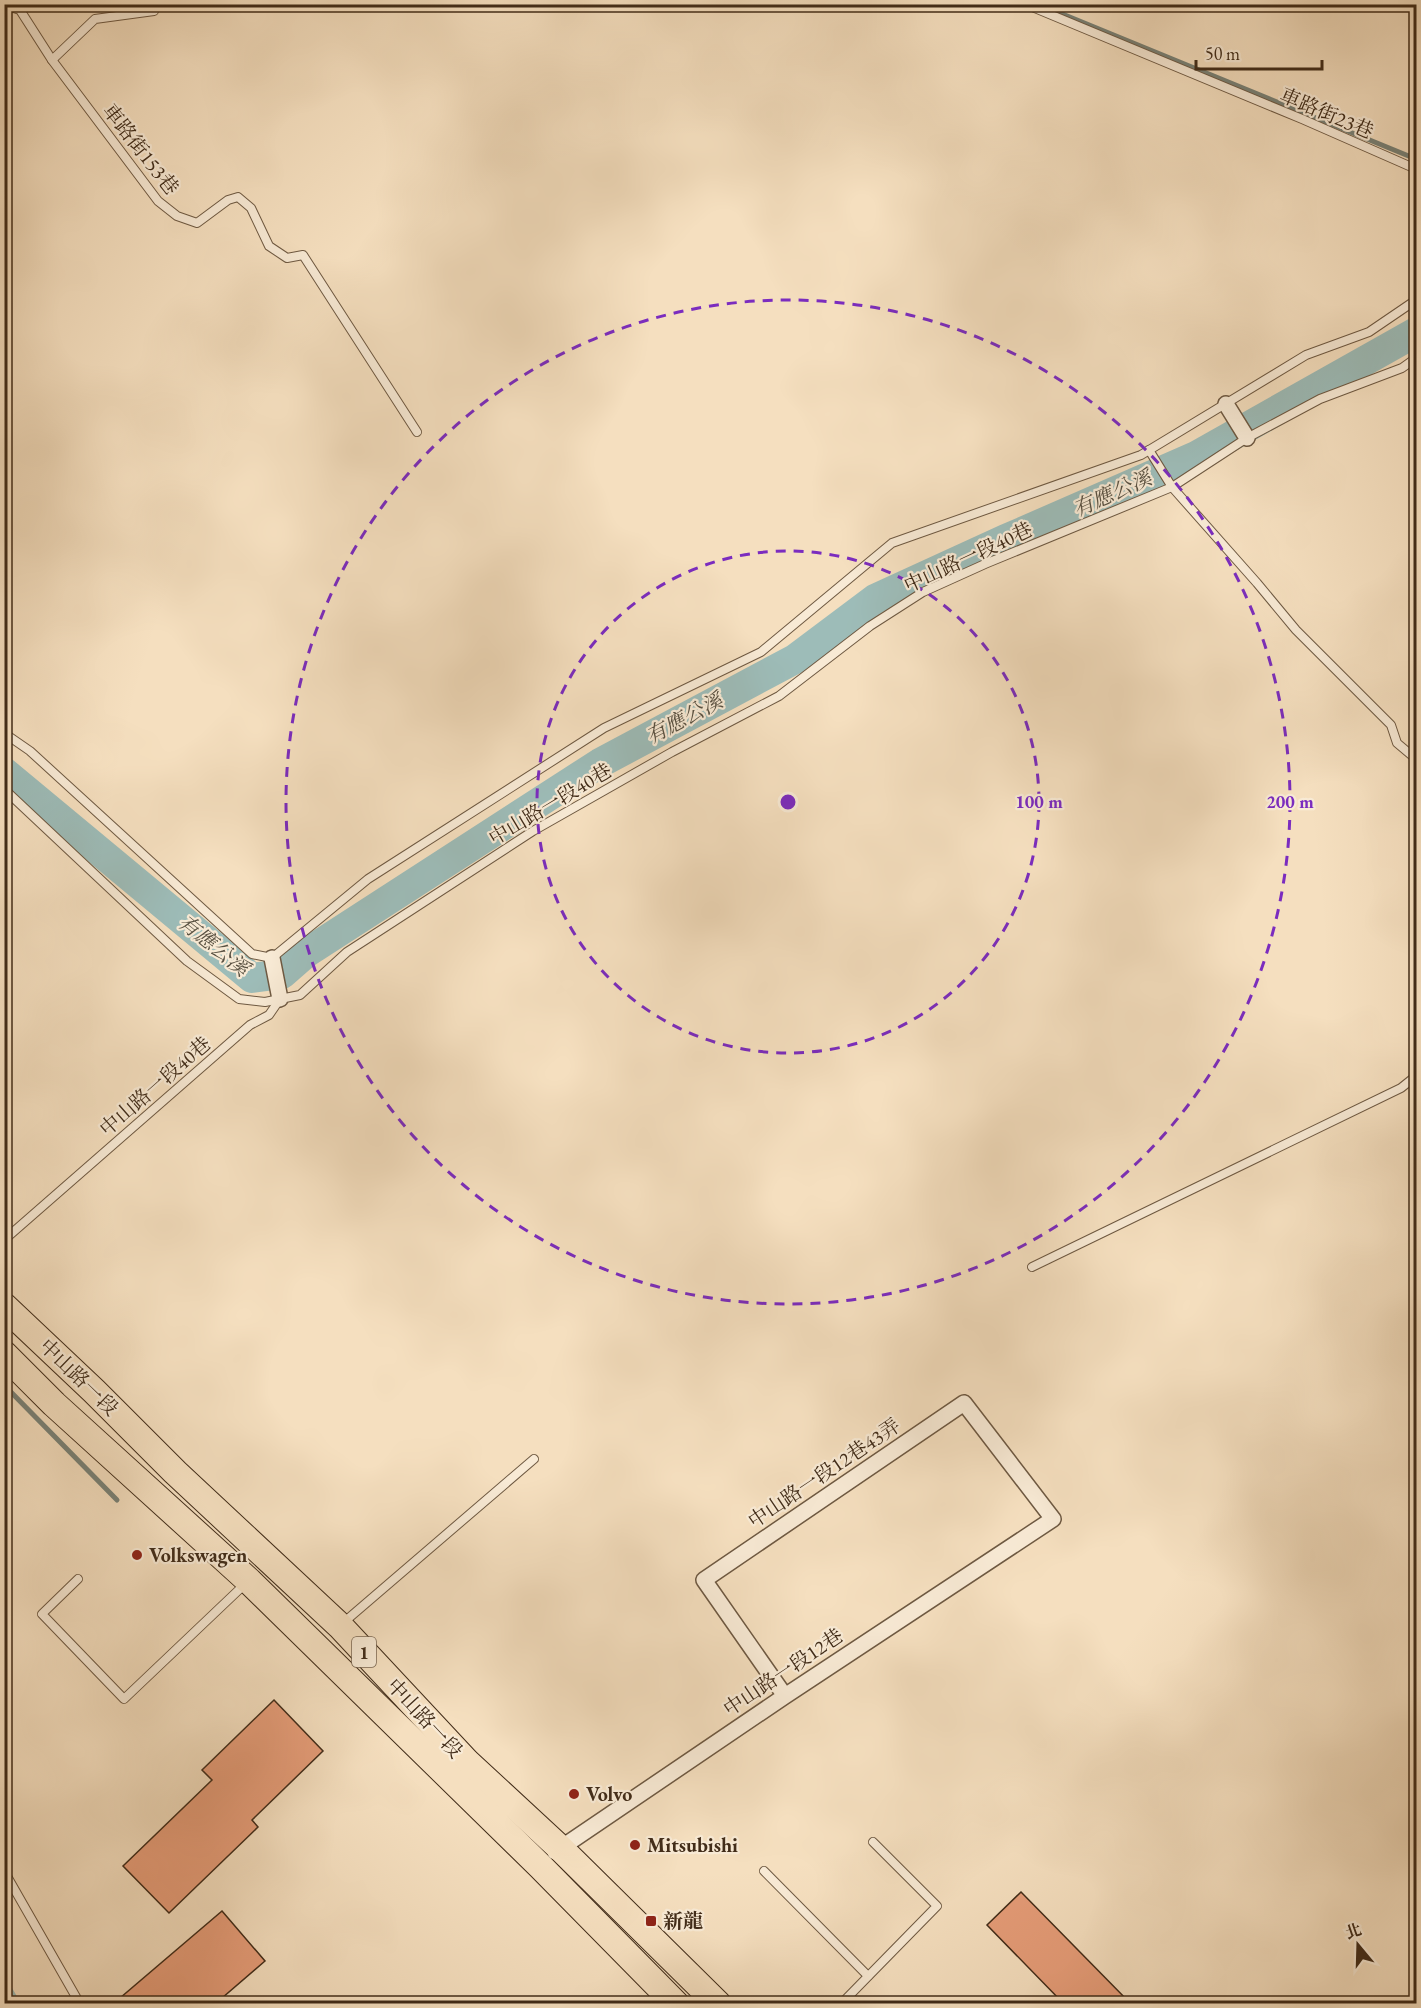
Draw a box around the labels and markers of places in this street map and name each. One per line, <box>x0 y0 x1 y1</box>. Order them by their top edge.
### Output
centre of rings <box>778 792 798 812</box>
place label: Volkswagen <box>149 1542 247 1568</box>
marker: Volkswagen <box>130 1548 144 1562</box>
place label: Volvo <box>586 1781 632 1807</box>
marker: Volvo <box>567 1787 581 1801</box>
place label: Mitsubishi <box>647 1832 738 1858</box>
marker: Mitsubishi <box>628 1838 642 1852</box>
place label: 新龍 <box>663 1908 703 1934</box>
marker: 新龍 <box>644 1914 658 1928</box>

